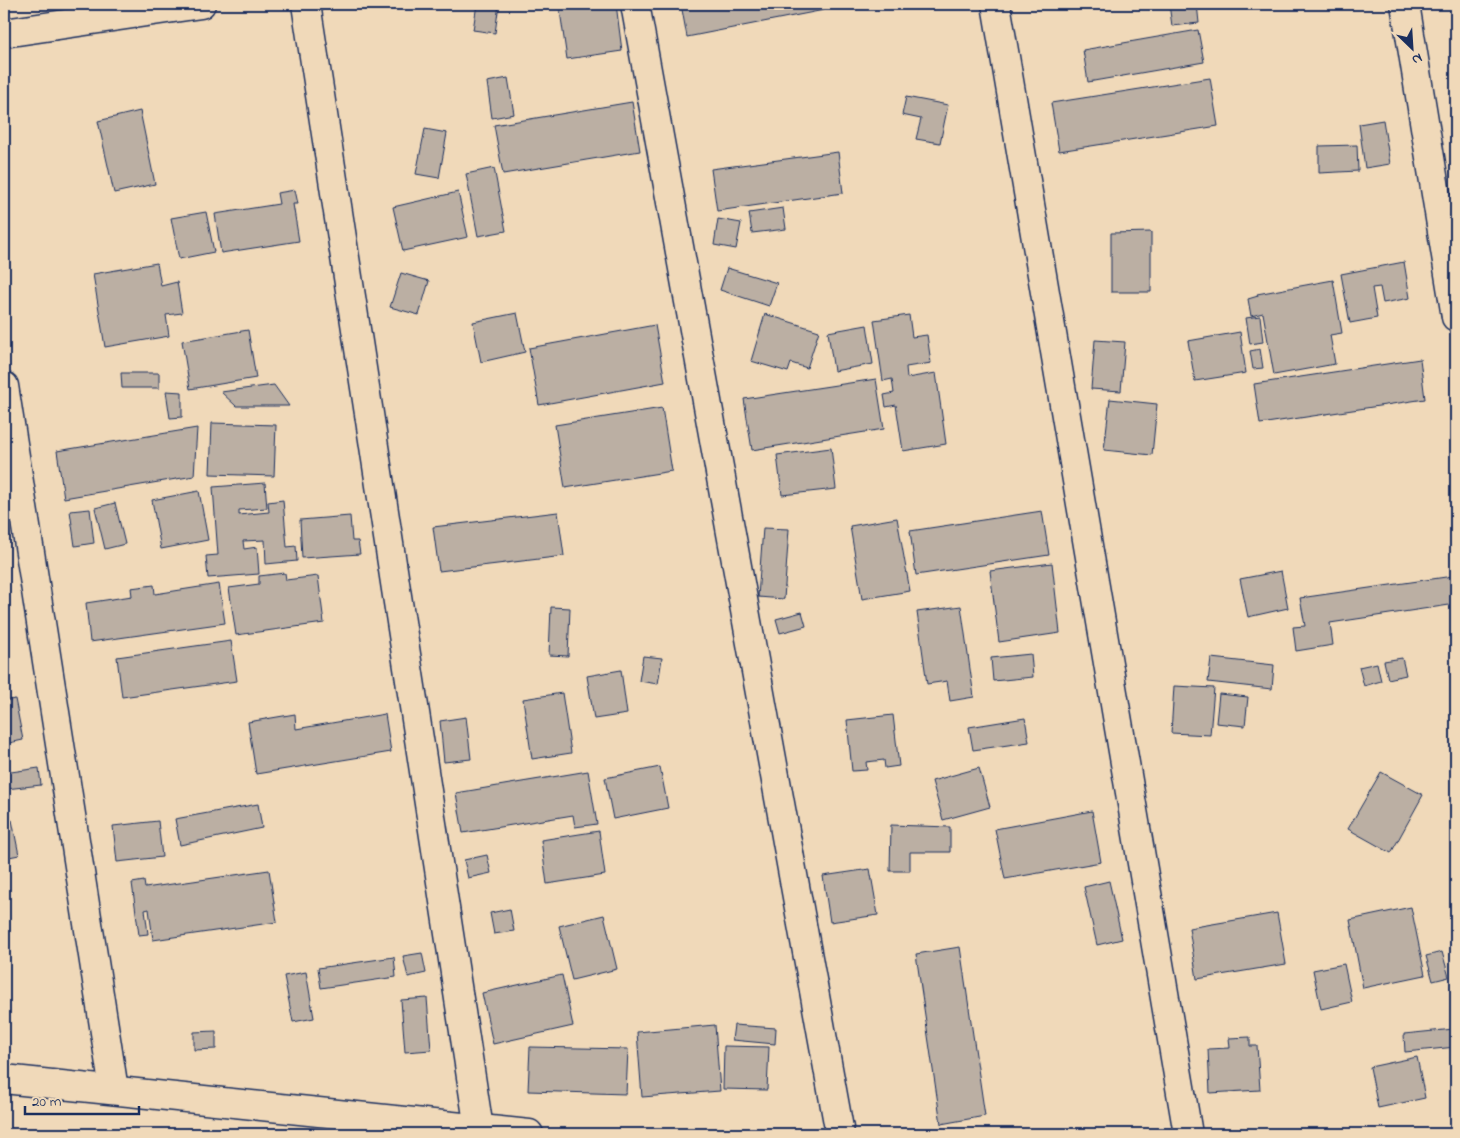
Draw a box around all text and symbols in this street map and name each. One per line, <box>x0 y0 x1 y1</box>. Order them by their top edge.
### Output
north arrow <box>1388 22 1438 72</box>
text: N <box>1408 47 1426 70</box>
scale bar <box>25 1083 139 1115</box>
text: 20 m <box>32 1091 62 1113</box>

